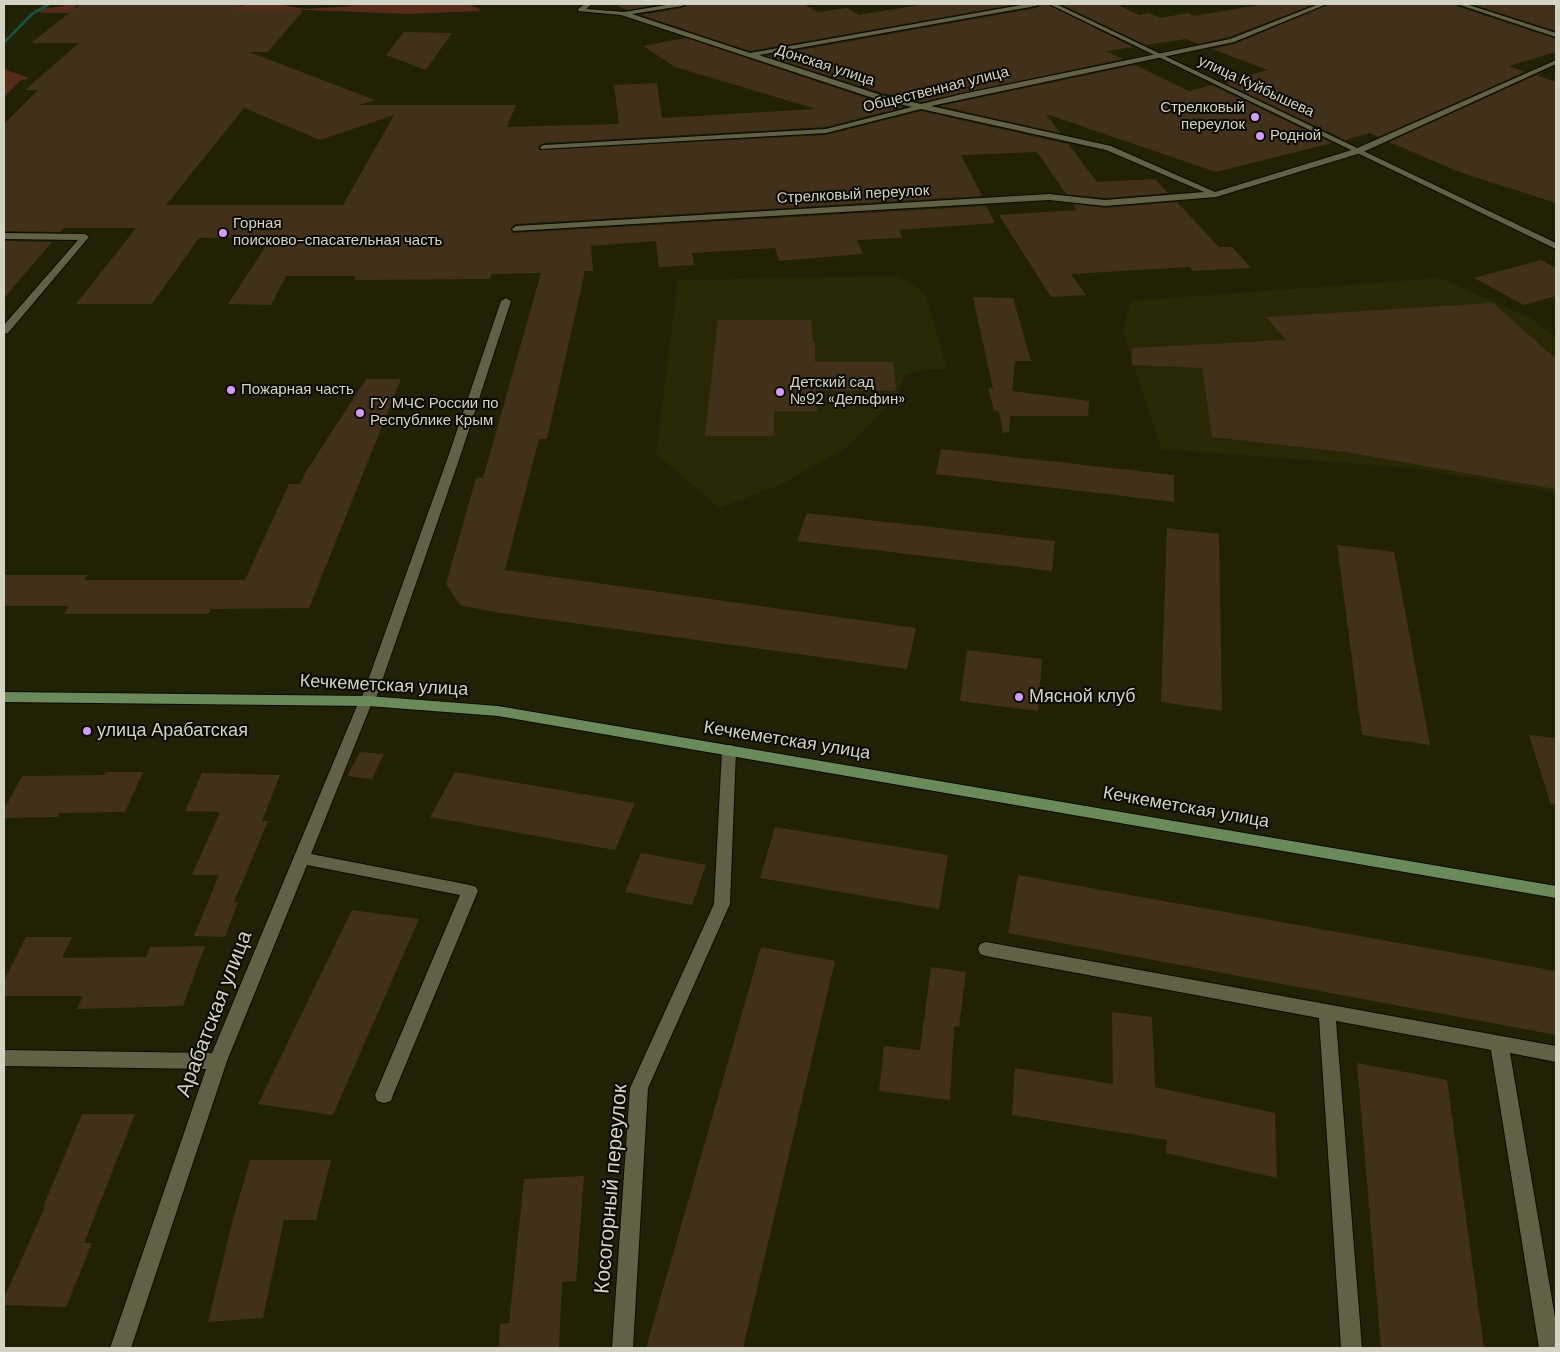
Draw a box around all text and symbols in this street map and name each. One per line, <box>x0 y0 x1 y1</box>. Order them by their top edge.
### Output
street label: Донская улица <box>773 42 877 90</box>
street label: улица Куйбышева <box>1195 52 1317 122</box>
street label: Общественная улица <box>861 63 1011 117</box>
place label: Стрелковый переулок <box>1160 99 1245 134</box>
marker: Стрелковый переулок <box>1249 111 1261 123</box>
place label: Родной <box>1270 127 1321 145</box>
marker: Родной <box>1254 130 1266 142</box>
street label: Стрелковый переулок <box>776 182 930 208</box>
place label: Горная поисково-спасательная часть <box>233 215 442 250</box>
marker: Горная поисково-спасательная часть <box>217 227 229 239</box>
place label: Детский сад №92 «Дельфин» <box>790 374 905 409</box>
place label: Пожарная часть <box>241 381 354 399</box>
marker: Пожарная часть <box>225 384 237 396</box>
marker: Детский сад №92 «Дельфин» <box>774 386 786 398</box>
place label: ГУ МЧС России по Республике Крым <box>370 395 499 430</box>
marker: ГУ МЧС России по Республике Крым <box>354 407 366 419</box>
street label: Кечкеметская улица <box>299 671 469 701</box>
place label: Мясной клуб <box>1029 686 1136 708</box>
marker: Мясной клуб <box>1013 691 1025 703</box>
street label: Кечкеметская улица <box>702 717 872 765</box>
place label: улица Арабатская <box>97 720 248 742</box>
marker: улица Арабатская <box>81 725 93 737</box>
street label: Кечкеметская улица <box>1101 783 1271 833</box>
street label: Арабатская улица <box>172 927 258 1101</box>
street label: Косогорный переулок <box>590 1083 634 1295</box>

